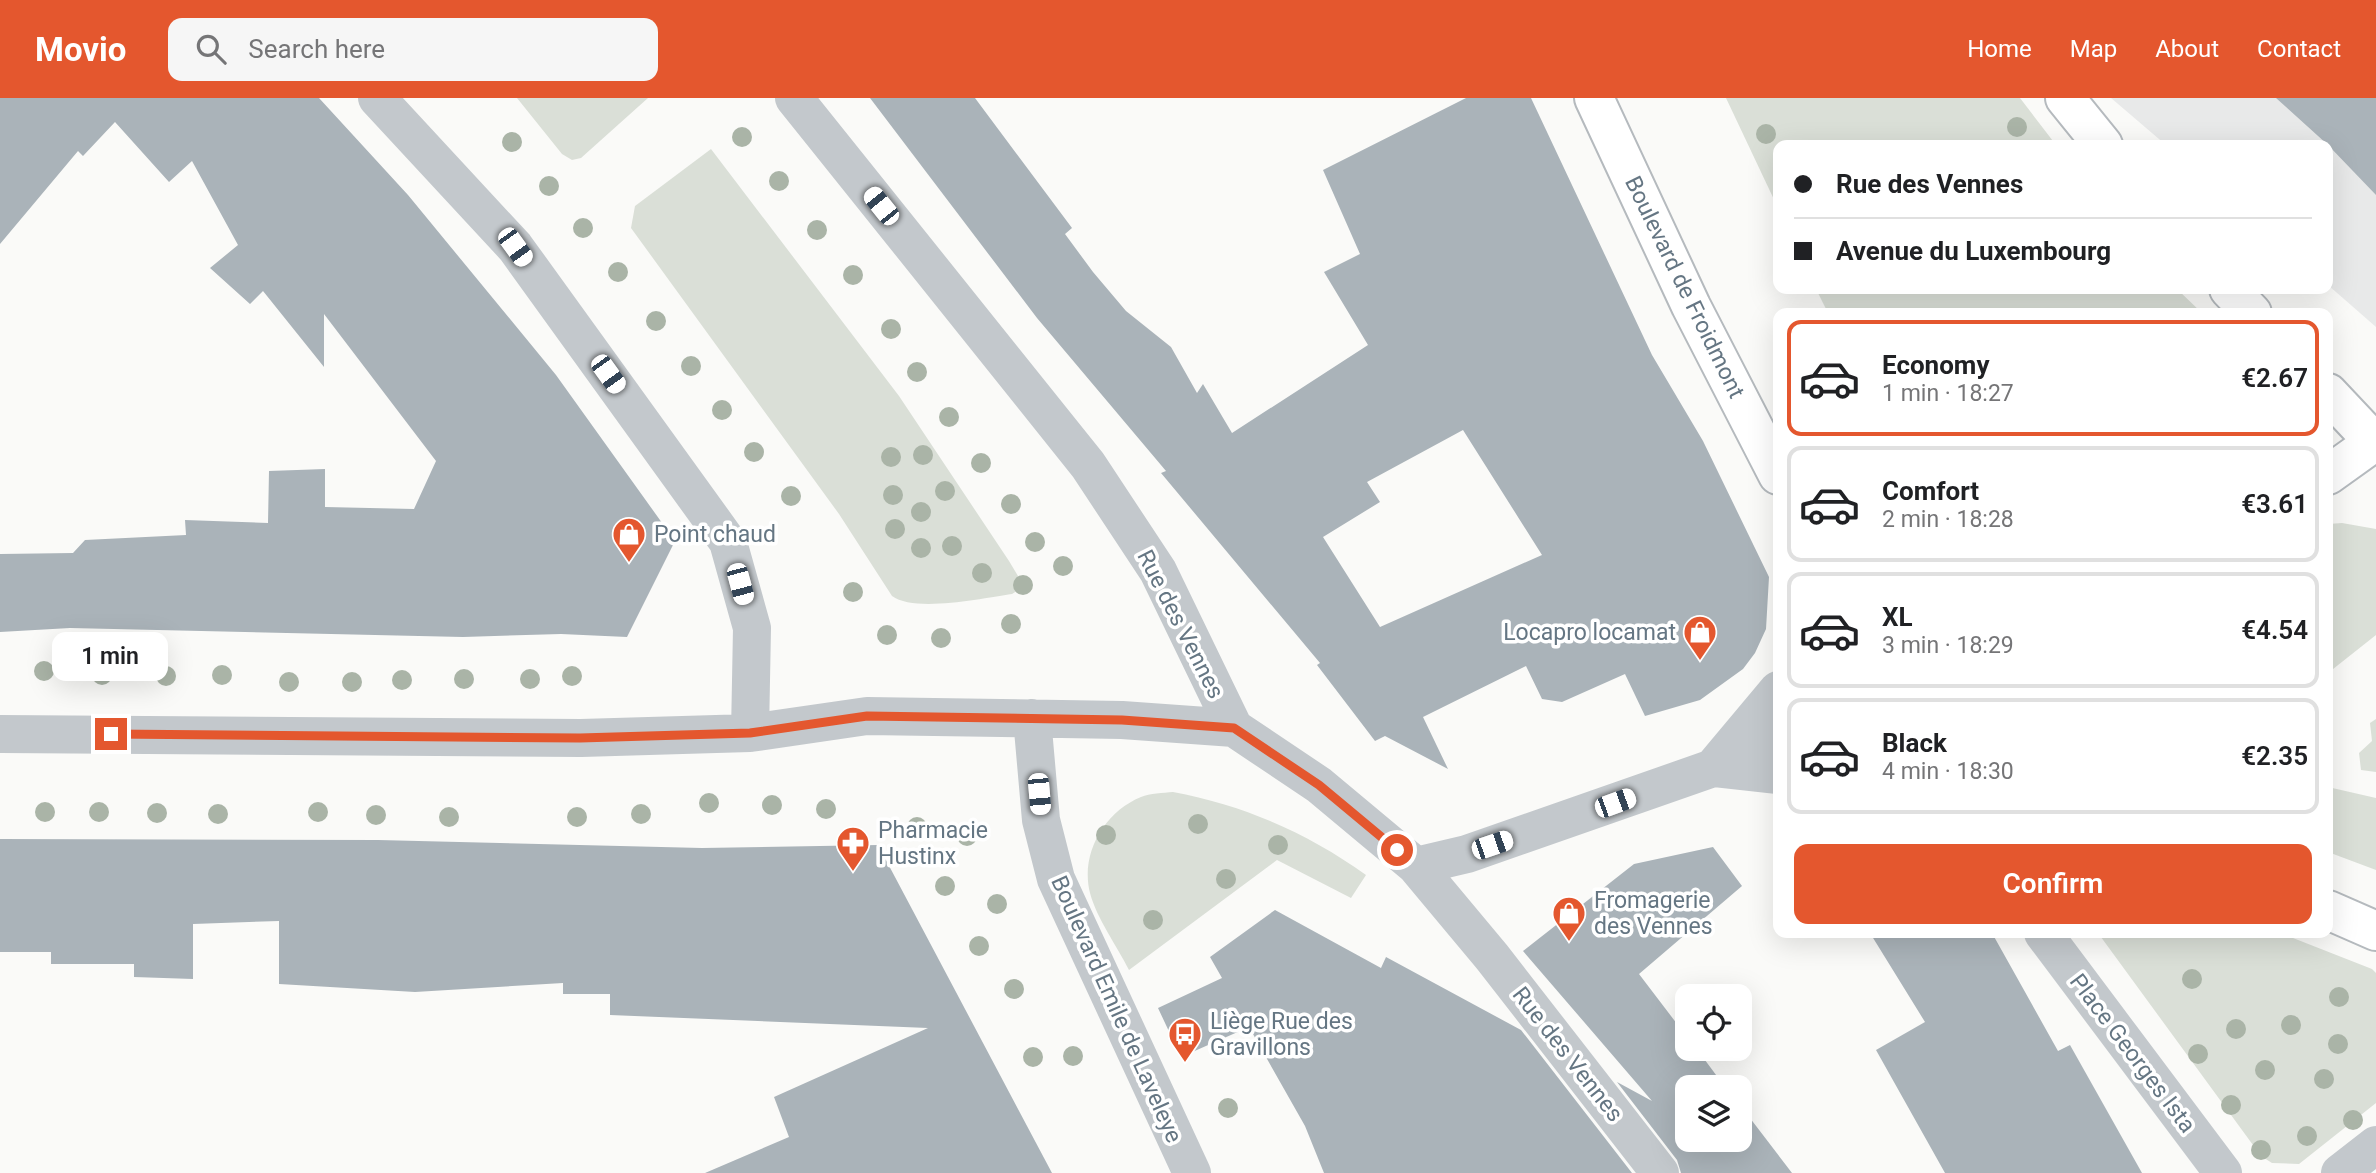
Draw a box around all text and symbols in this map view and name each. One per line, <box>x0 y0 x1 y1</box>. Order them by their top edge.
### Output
search box <box>168 18 658 81</box>
text: Movio <box>35 30 126 69</box>
icon: search <box>192 30 230 68</box>
text: Search here <box>248 34 385 64</box>
text: Home <box>1967 35 2032 63</box>
text: Map <box>2070 35 2117 63</box>
text: About <box>2155 35 2219 63</box>
text: Contact <box>2257 35 2341 63</box>
text: Rue des Vennes <box>1836 169 2023 199</box>
street label: Boulevard de Froidmont <box>1619 172 1750 403</box>
car <box>860 183 903 229</box>
car <box>495 224 536 270</box>
text: Avenue du Luxembourg <box>1836 236 2111 266</box>
icon: car <box>1798 347 1861 410</box>
text: Economy <box>1882 350 1989 380</box>
car <box>588 351 629 397</box>
text: €2.67 <box>2241 363 2308 393</box>
text: 1 min · 18:27 <box>1882 380 2014 407</box>
icon: car <box>1798 473 1861 536</box>
text: Comfort <box>1882 476 1979 506</box>
text: €3.61 <box>2241 489 2308 519</box>
text: 2 min · 18:28 <box>1882 506 2014 533</box>
shop icon: Point chaud <box>610 515 648 564</box>
place label: Point chaud <box>654 521 776 548</box>
street label: Rue des Vennes <box>1131 545 1230 703</box>
car <box>725 561 756 607</box>
icon: car <box>1798 599 1861 662</box>
text: XL <box>1882 602 1913 632</box>
shop icon: Locapro locamat <box>1681 613 1719 662</box>
text: €4.54 <box>2241 615 2308 645</box>
place label: Locapro locamat <box>1503 619 1676 646</box>
callout: 1 min <box>53 632 169 682</box>
text: 3 min · 18:29 <box>1882 632 2014 659</box>
text: 1 min <box>81 643 139 670</box>
route end <box>95 718 127 750</box>
icon: car <box>1798 725 1861 788</box>
text: Black <box>1882 728 1947 758</box>
text: €2.35 <box>2241 741 2308 771</box>
text: 4 min · 18:30 <box>1882 758 2014 785</box>
car <box>1027 772 1052 816</box>
car <box>1592 786 1639 820</box>
place label: Pharmacie Hustinx <box>878 817 988 870</box>
pharmacy icon: Pharmacie Hustinx <box>834 824 872 873</box>
car <box>1469 828 1516 862</box>
route start <box>1381 834 1413 866</box>
button: Confirm <box>1794 844 2312 924</box>
street label: Boulevard Emile de Laveleye <box>1045 872 1188 1147</box>
place label: Fromagerie des Vennes <box>1594 887 1713 940</box>
shop icon: Fromagerie des Vennes <box>1550 894 1588 943</box>
street label: Place Georges Ista <box>2064 969 2201 1138</box>
street label: Rue des Vennes <box>1507 982 1629 1127</box>
map controls <box>1675 984 1752 1152</box>
button: locate <box>1675 984 1752 1061</box>
place label: Liège Rue des Gravillons <box>1210 1008 1353 1061</box>
bus stop icon: Liège Rue des Gravillons <box>1166 1015 1204 1064</box>
button: layers <box>1675 1075 1752 1152</box>

